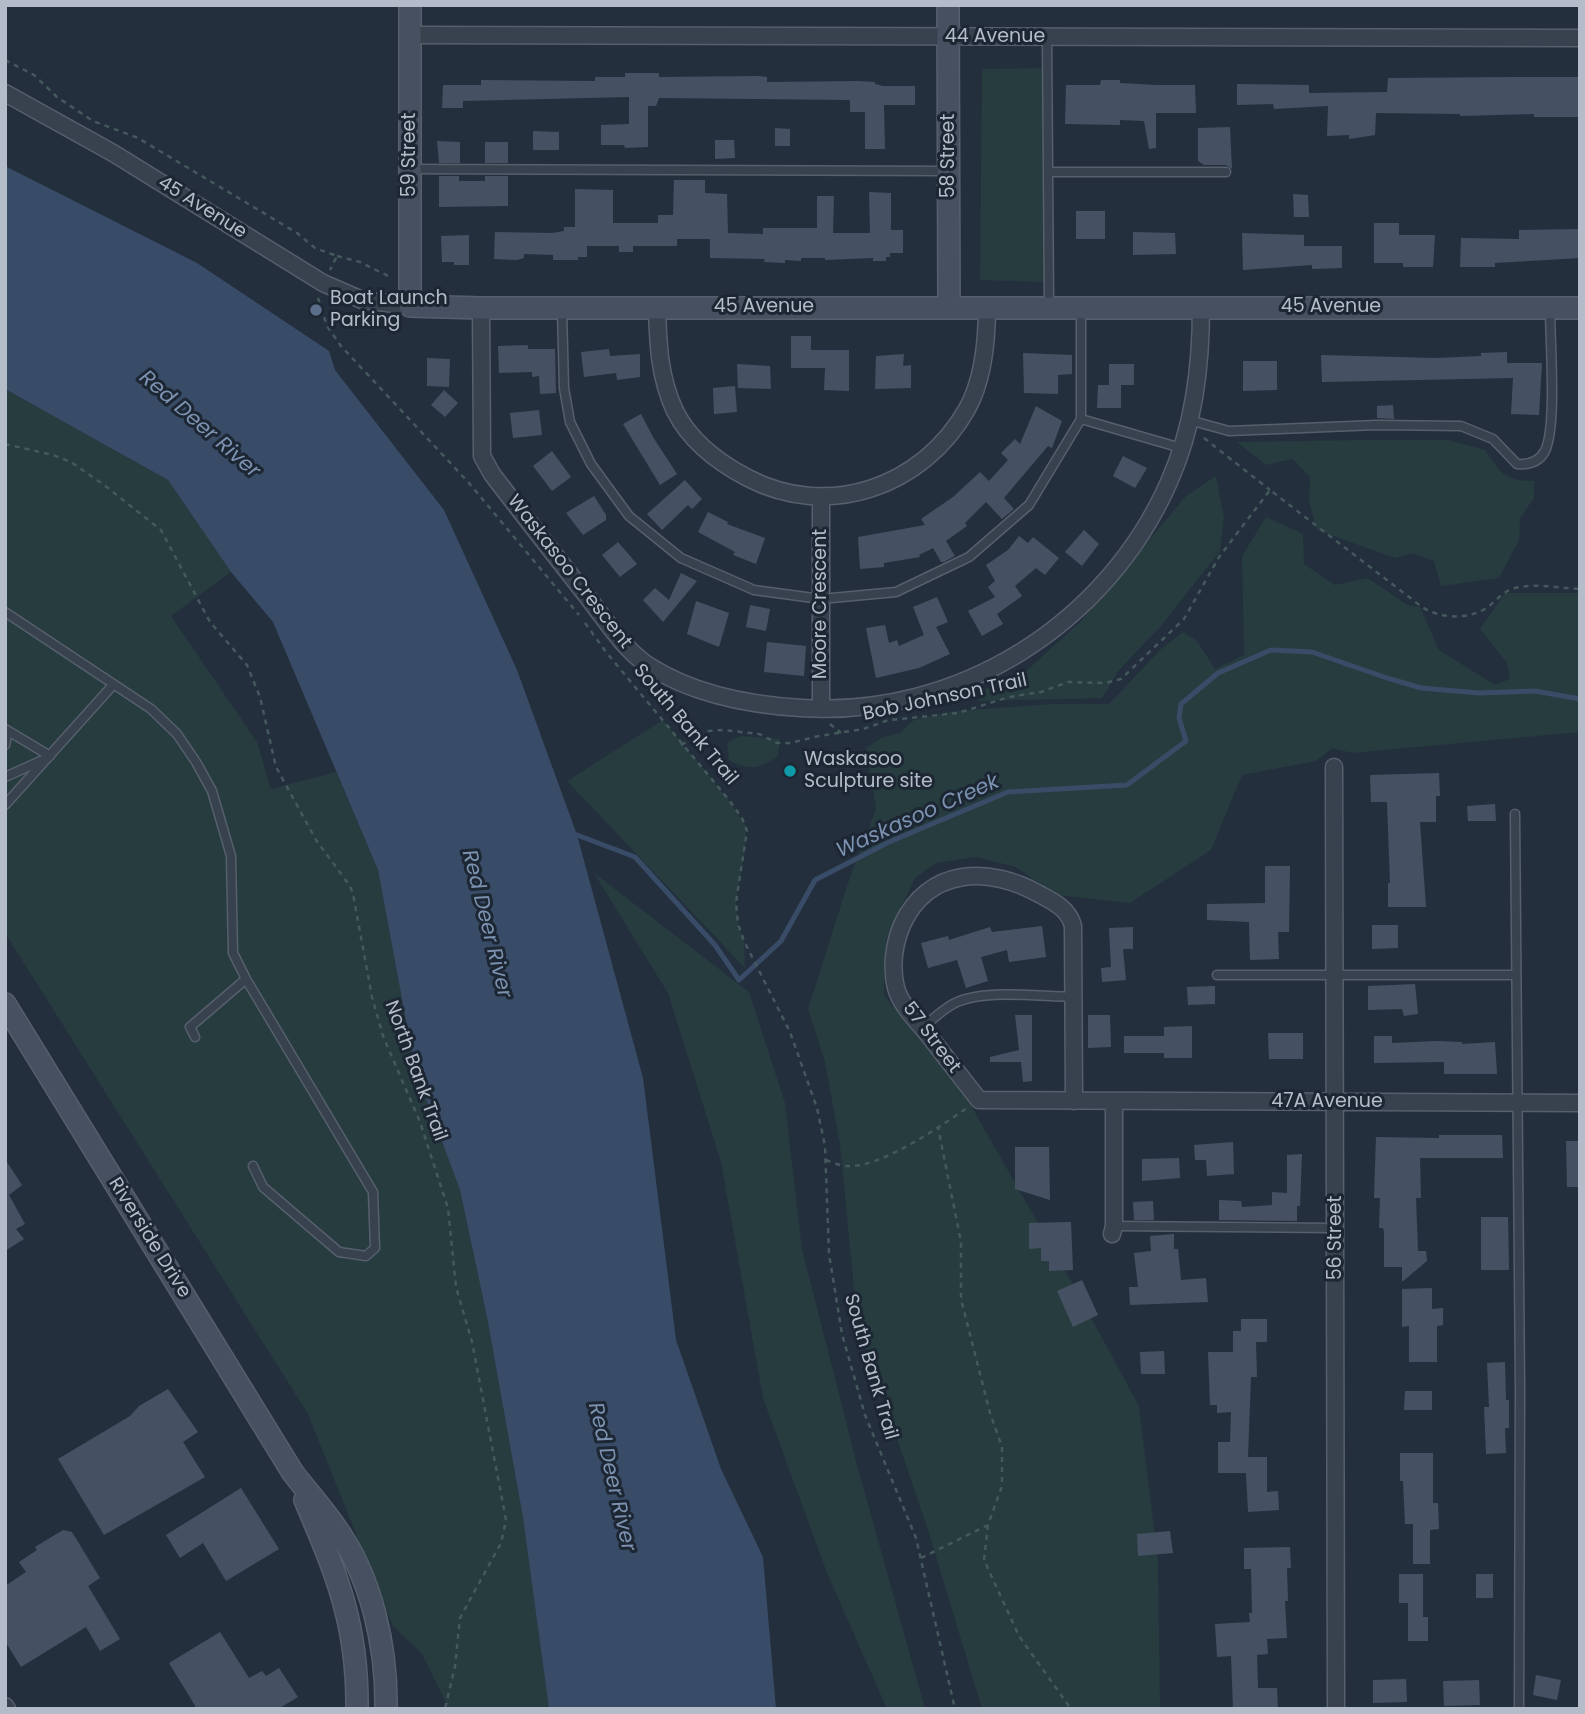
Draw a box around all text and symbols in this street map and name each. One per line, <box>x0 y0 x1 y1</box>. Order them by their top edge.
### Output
street label: 44 Avenue <box>945 26 1045 48</box>
street label: 59 Street <box>399 113 421 197</box>
street label: 58 Street <box>938 114 960 198</box>
street label: 45 Avenue <box>153 172 251 244</box>
place label: Boat Launch Parking <box>330 288 448 332</box>
street label: 45 Avenue <box>714 296 814 318</box>
street label: 45 Avenue <box>1281 296 1381 318</box>
marker: Boat Launch Parking <box>308 302 324 318</box>
water label: Red Deer River <box>133 366 265 484</box>
street label: Waskasoo Crescent <box>502 490 636 654</box>
street label: Moore Crescent <box>810 529 832 679</box>
street label: South Bank Trail <box>628 660 742 790</box>
street label: Bob Johnson Trail <box>861 669 1029 727</box>
place label: Waskasoo Sculpture site <box>804 749 933 793</box>
marker: Waskasoo Sculpture site <box>782 763 798 779</box>
water label: Waskasoo Creek <box>833 770 1003 864</box>
water label: Red Deer River <box>455 847 517 1001</box>
street label: North Bank Trail <box>379 998 451 1144</box>
street label: 57 Street <box>897 998 965 1078</box>
street label: 47A Avenue <box>1271 1091 1383 1113</box>
street label: Riverside Drive <box>103 1174 195 1302</box>
street label: 56 Street <box>1325 1196 1347 1280</box>
street label: South Bank Trail <box>838 1291 902 1443</box>
water label: Red Deer River <box>582 1400 640 1554</box>

